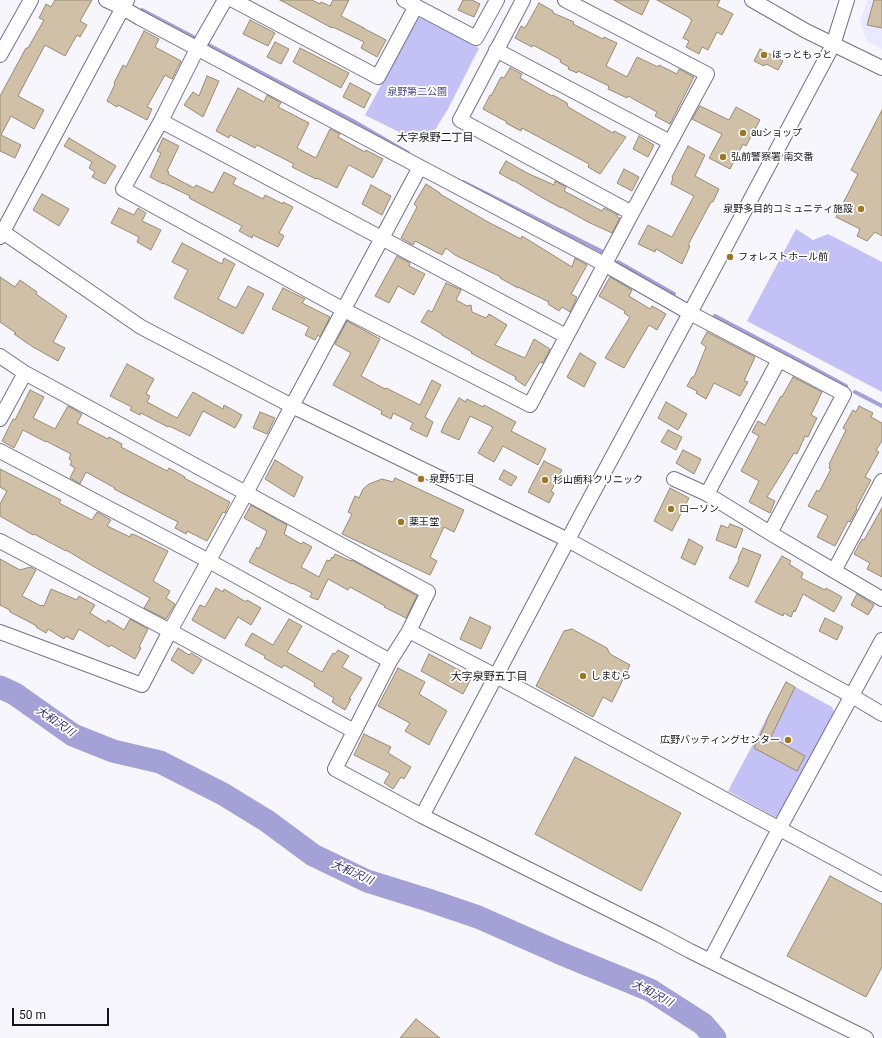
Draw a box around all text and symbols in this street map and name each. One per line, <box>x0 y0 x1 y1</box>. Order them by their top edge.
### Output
place label: ほっともっと <box>772 49 832 61</box>
marker: ほっともっと <box>759 50 769 60</box>
park label: 泉野第二公園 <box>387 86 447 98</box>
place label: auショップ <box>751 127 802 139</box>
marker: auショップ <box>738 128 748 138</box>
district label: 大字泉野二丁目 <box>397 131 473 145</box>
place label: 弘前警察署 南交番 <box>731 151 813 163</box>
marker: 弘前警察署 南交番 <box>718 152 728 162</box>
place label: 泉野多目的コミュニティ施設 <box>723 203 853 215</box>
marker: 泉野多目的コミュニティ施設 <box>856 204 866 214</box>
place label: フォレストホール前 <box>738 251 828 263</box>
marker: フォレストホール前 <box>725 252 735 262</box>
place label: 泉野5丁目 <box>429 473 475 485</box>
marker: 泉野5丁目 <box>416 474 426 484</box>
place label: 杉山歯科クリニック <box>553 474 643 486</box>
marker: 杉山歯科クリニック <box>540 475 550 485</box>
place label: ローソン <box>679 503 719 515</box>
marker: ローソン <box>666 504 676 514</box>
place label: 薬王堂 <box>409 516 439 528</box>
marker: 薬王堂 <box>396 517 406 527</box>
district label: 大字泉野五丁目 <box>451 670 527 684</box>
place label: しまむら <box>591 670 631 682</box>
marker: しまむら <box>578 671 588 681</box>
water label: 大和沢川 <box>33 704 77 740</box>
place label: 広野バッティングセンター <box>660 734 780 746</box>
marker: 広野バッティングセンター <box>783 735 793 745</box>
water label: 大和沢川 <box>329 858 375 888</box>
water label: 大和沢川 <box>629 978 675 1010</box>
scale bar <box>14 1000 111 1026</box>
text: 50 m <box>19 1008 46 1022</box>

